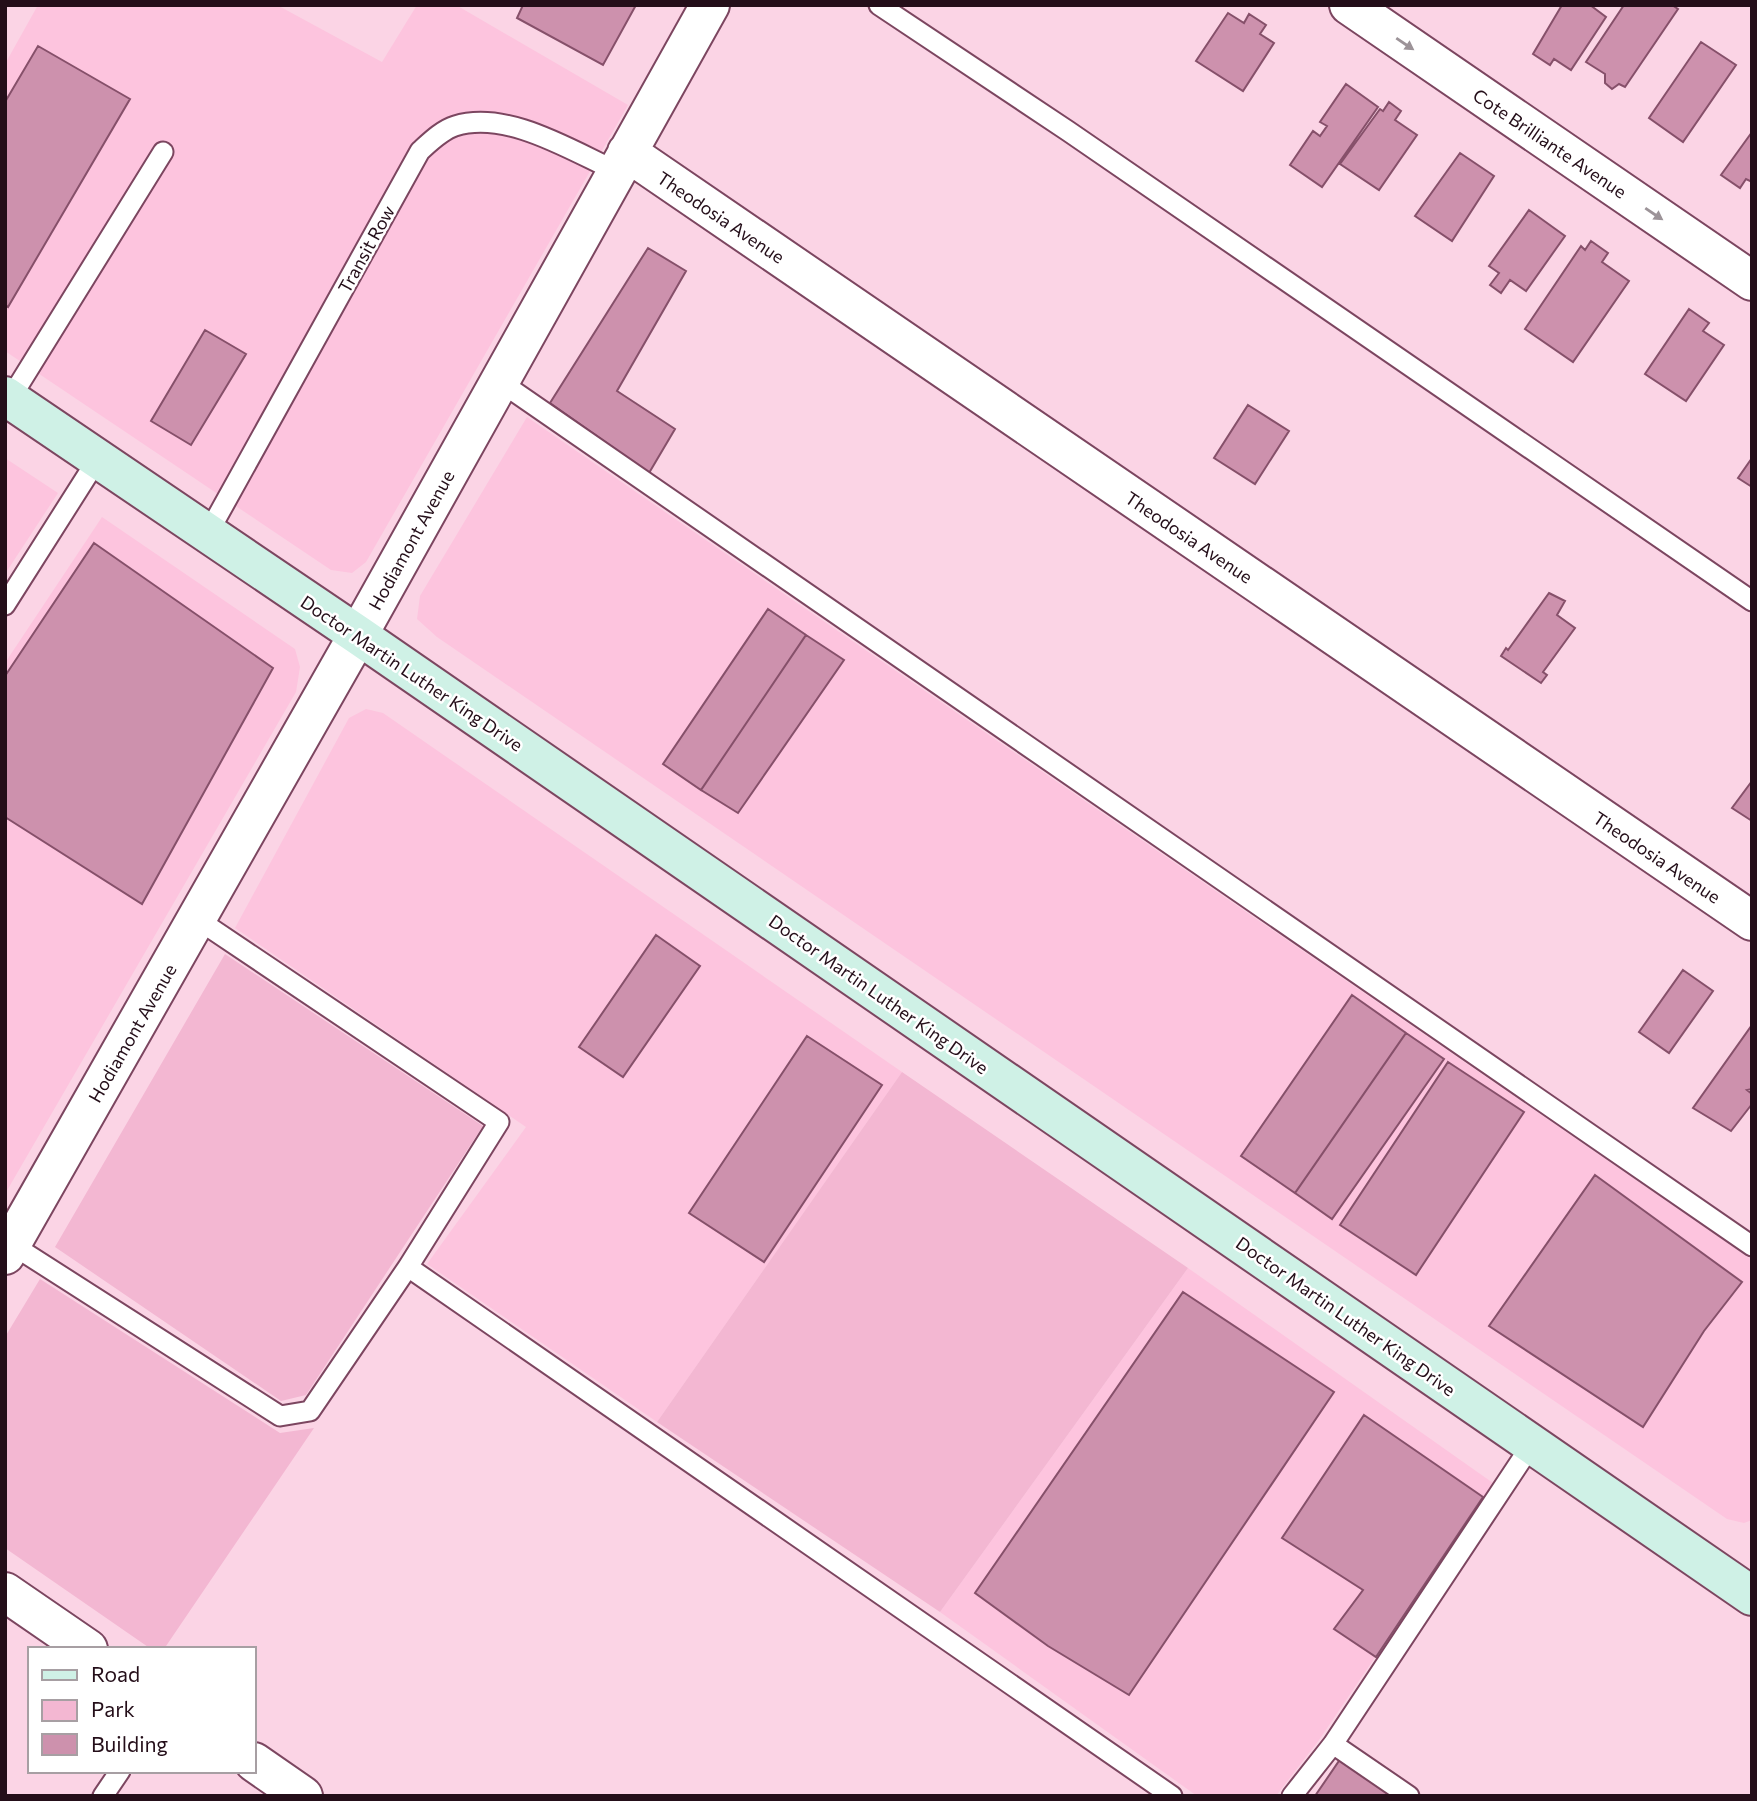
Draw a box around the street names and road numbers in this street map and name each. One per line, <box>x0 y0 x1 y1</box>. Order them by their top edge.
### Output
street label: Cote Brilliante Avenue <box>1469 83 1631 203</box>
street label: Theodosia Avenue <box>653 166 789 268</box>
street label: Transit Row <box>333 201 399 297</box>
street label: Hodiamont Avenue <box>363 466 459 614</box>
street label: Theodosia Avenue <box>1121 486 1257 588</box>
street label: Doctor Martin Luther King Drive <box>297 590 527 756</box>
street label: Theodosia Avenue <box>1589 806 1725 908</box>
street label: Doctor Martin Luther King Drive <box>765 910 993 1078</box>
street label: Hodiamont Avenue <box>83 960 181 1106</box>
street label: Doctor Martin Luther King Drive <box>1232 1232 1460 1400</box>

